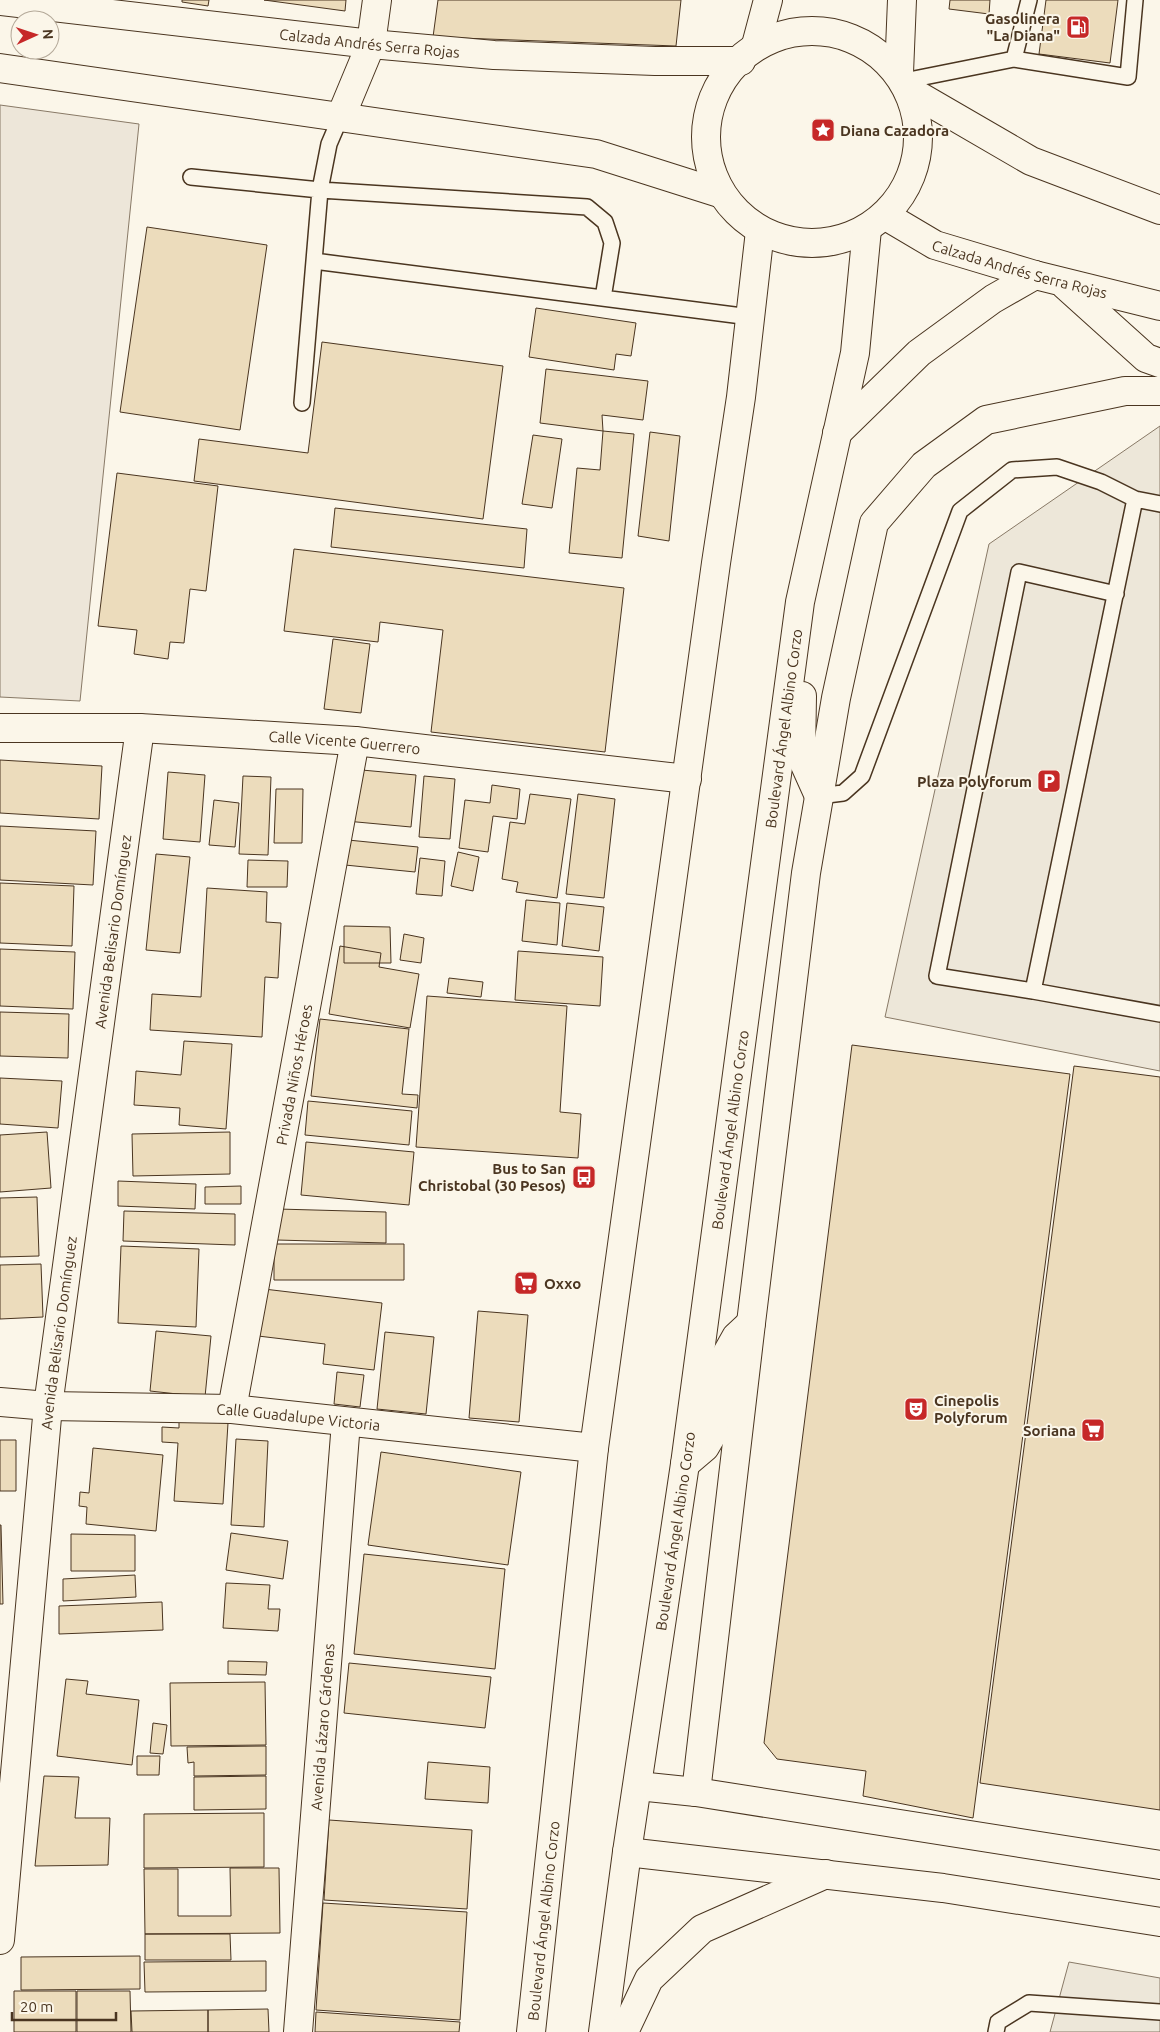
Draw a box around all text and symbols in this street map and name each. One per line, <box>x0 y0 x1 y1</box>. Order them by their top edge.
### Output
north arrow <box>10 10 60 60</box>
place label: Gasolinera "La Diana" <box>985 10 1060 44</box>
fuel station icon: Gasolinera "La Diana" <box>1065 14 1091 40</box>
street label: Calzada Andrés Serra Rojas <box>279 25 460 60</box>
text: N <box>40 29 56 40</box>
place icon: Diana Cazadora <box>810 117 836 143</box>
place label: Diana Cazadora <box>840 122 949 139</box>
street label: Calzada Andrés Serra Rojas <box>930 236 1109 301</box>
street label: Boulevard Ángel Albino Corzo <box>761 628 805 829</box>
street label: Calle Vicente Guerrero <box>268 727 421 757</box>
parking icon: Plaza Polyforum <box>1036 768 1062 794</box>
place label: Plaza Polyforum <box>917 773 1032 790</box>
street label: Avenida Belisario Domínguez <box>91 833 134 1029</box>
street label: Privada Niños Héroes <box>272 1003 315 1146</box>
street label: Boulevard Ángel Albino Corzo <box>708 1029 751 1231</box>
place label: Bus to San Christobal (30 Pesos) <box>418 1160 566 1194</box>
bus stop icon: Bus to San Christobal (30 Pesos) <box>571 1164 597 1190</box>
street label: Avenida Belisario Domínguez <box>37 1235 80 1431</box>
supermarket icon: Oxxo <box>513 1270 539 1296</box>
place label: Oxxo <box>544 1275 581 1292</box>
place label: Cinepolis Polyforum <box>934 1392 1008 1426</box>
theatre icon: Cinepolis Polyforum <box>903 1396 929 1422</box>
street label: Calle Guadalupe Victoria <box>216 1400 381 1433</box>
supermarket icon: Soriana <box>1080 1417 1106 1443</box>
place label: Soriana <box>1023 1422 1076 1439</box>
street label: Boulevard Ángel Albino Corzo <box>652 1431 698 1632</box>
street label: Avenida Lázaro Cárdenas <box>307 1643 337 1811</box>
street label: Boulevard Ángel Albino Corzo <box>524 1820 562 2021</box>
scale bar <box>12 1990 116 2022</box>
text: 20 m <box>20 1998 53 2015</box>

